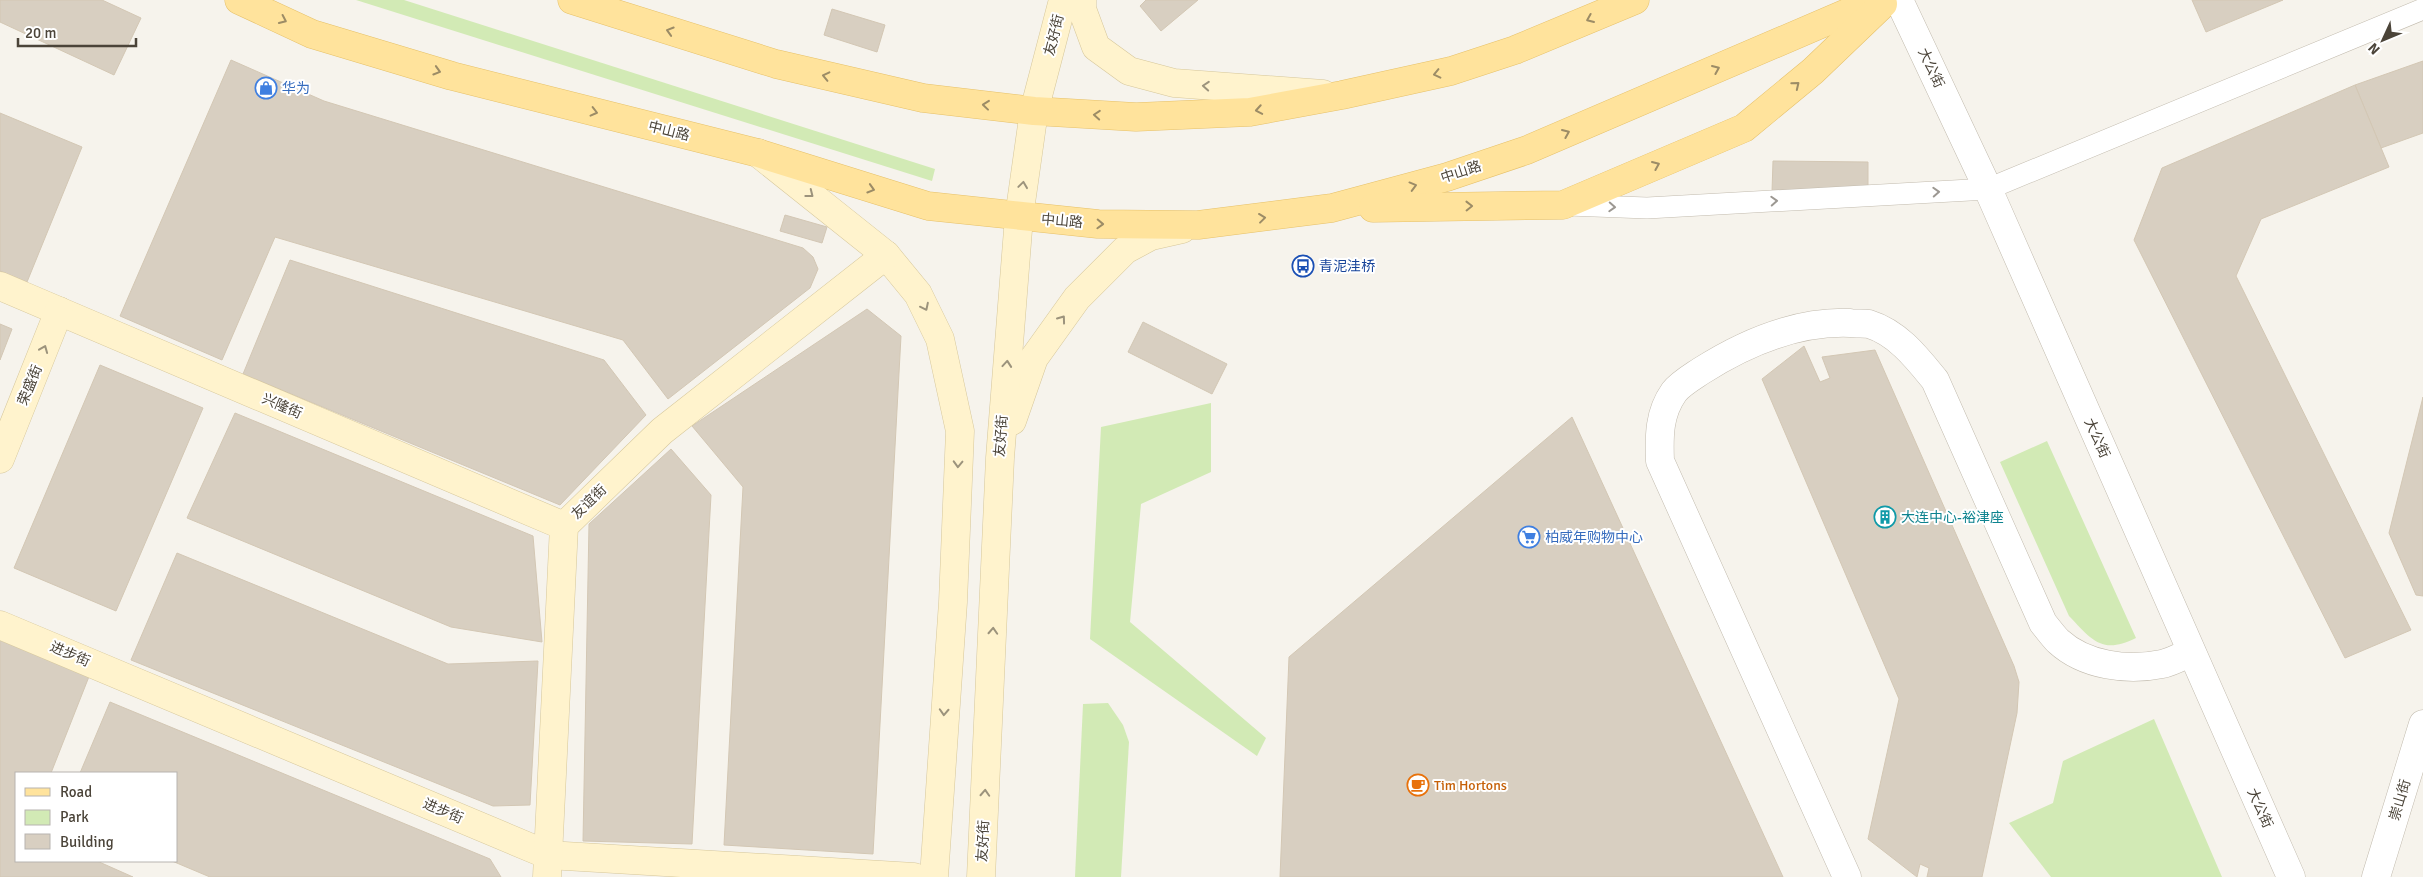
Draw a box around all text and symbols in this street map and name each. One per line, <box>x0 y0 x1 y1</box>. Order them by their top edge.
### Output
street label: 友好街 <box>1041 13 1067 57</box>
one-way arrow <box>1586 13 1595 24</box>
one-way arrow <box>278 14 287 25</box>
scale bar <box>18 15 135 47</box>
north arrow <box>2358 15 2408 65</box>
text: 20 m <box>25 24 56 42</box>
one-way arrow <box>666 27 675 37</box>
text: N <box>2365 39 2384 58</box>
street label: 大公街 <box>1914 45 1948 91</box>
one-way arrow <box>1711 64 1720 75</box>
one-way arrow <box>432 66 441 76</box>
one-way arrow <box>1433 68 1442 79</box>
one-way arrow <box>822 71 831 82</box>
shop icon: 华为 <box>254 76 278 100</box>
place label: 华为 <box>282 80 310 97</box>
one-way arrow <box>1201 80 1209 91</box>
one-way arrow <box>1790 83 1799 91</box>
one-way arrow <box>981 100 989 111</box>
one-way arrow <box>1255 105 1264 115</box>
one-way arrow <box>590 106 599 117</box>
one-way arrow <box>1093 109 1101 120</box>
street label: 中山路 <box>647 118 691 144</box>
one-way arrow <box>1561 128 1570 139</box>
street label: 中山路 <box>1438 157 1484 187</box>
one-way arrow <box>1651 161 1660 171</box>
one-way arrow <box>1018 180 1028 189</box>
one-way arrow <box>1409 182 1417 192</box>
one-way arrow <box>867 183 875 193</box>
one-way arrow <box>1932 186 1940 197</box>
one-way arrow <box>804 189 813 197</box>
one-way arrow <box>1770 196 1778 207</box>
one-way arrow <box>1465 201 1473 211</box>
one-way arrow <box>1608 201 1616 212</box>
street label: 中山路 <box>1040 211 1084 231</box>
one-way arrow <box>1258 213 1266 224</box>
one-way arrow <box>1096 219 1104 229</box>
bus stop icon: 青泥洼桥 <box>1291 254 1315 278</box>
place label: 青泥洼桥 <box>1319 258 1375 275</box>
one-way arrow <box>918 302 929 311</box>
one-way arrow <box>1056 315 1065 325</box>
one-way arrow <box>38 345 49 354</box>
one-way arrow <box>1001 360 1012 368</box>
street label: 荣盛街 <box>14 362 46 408</box>
street label: 兴隆街 <box>259 390 305 422</box>
street label: 友好街 <box>991 414 1011 458</box>
street label: 大公街 <box>2081 415 2113 461</box>
one-way arrow <box>953 460 964 468</box>
street label: 友谊街 <box>568 481 610 523</box>
building icon: 大连中心-裕津座 <box>1873 505 1897 529</box>
place label: 大连中心-裕津座 <box>1901 509 2004 526</box>
supermarket icon: 柏威年购物中心 <box>1517 525 1541 549</box>
place label: 柏威年购物中心 <box>1545 529 1643 546</box>
one-way arrow <box>988 627 998 634</box>
street label: 进步街 <box>47 638 93 670</box>
one-way arrow <box>939 708 950 716</box>
legend <box>15 772 178 862</box>
cafe icon: Tim Hortons <box>1406 773 1430 797</box>
place label: Tim Hortons <box>1434 777 1507 794</box>
street label: 崇山街 <box>2386 777 2414 823</box>
text: Road <box>60 783 92 801</box>
street label: 大公街 <box>2244 785 2276 831</box>
one-way arrow <box>980 789 991 797</box>
street label: 进步街 <box>420 795 466 827</box>
text: Park <box>60 808 89 826</box>
street label: 友好街 <box>973 820 993 862</box>
text: Building <box>60 833 114 851</box>

